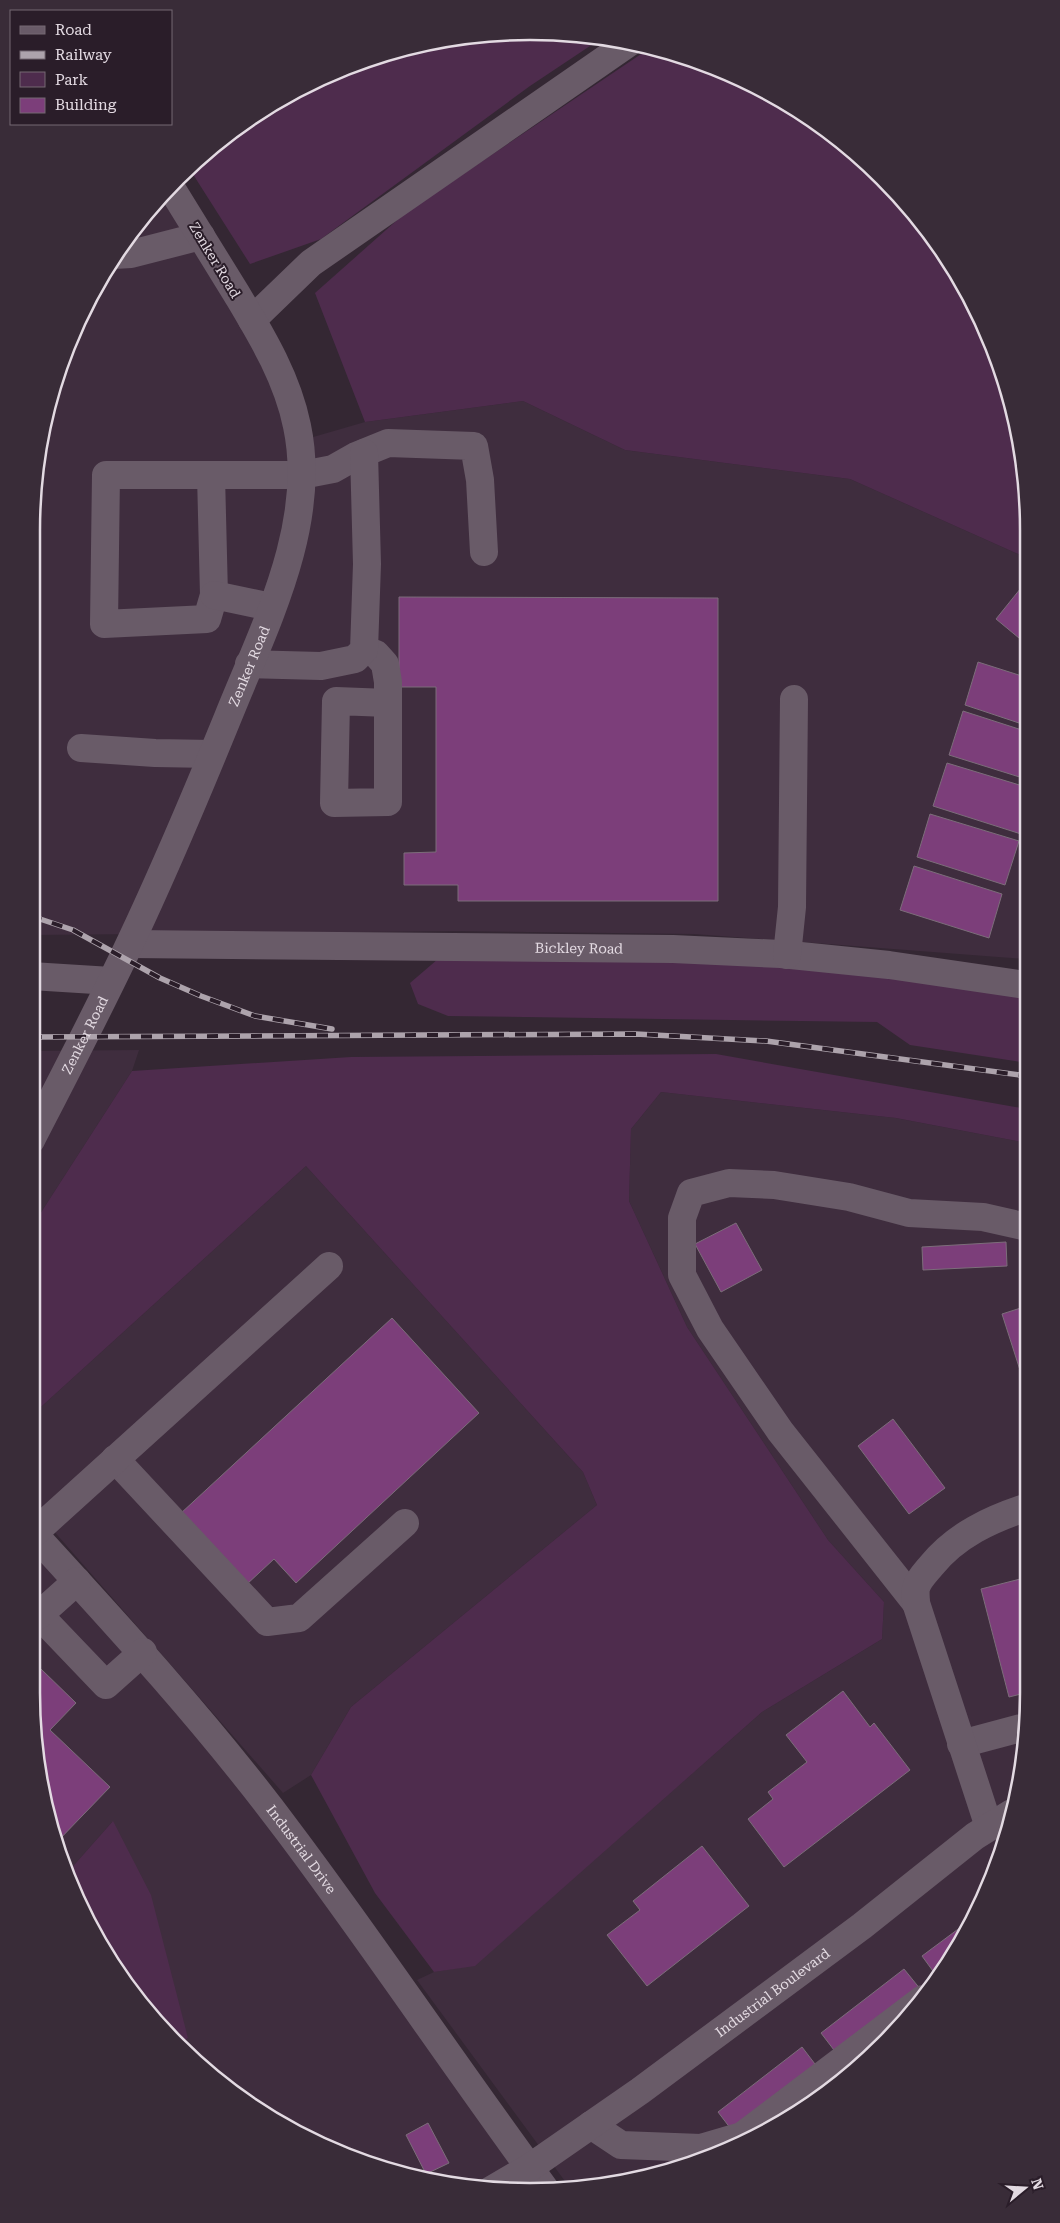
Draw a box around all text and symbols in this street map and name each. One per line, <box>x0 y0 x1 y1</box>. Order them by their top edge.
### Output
legend <box>10 10 172 125</box>
text: Road <box>55 21 92 39</box>
text: Railway <box>55 46 112 64</box>
text: Park <box>55 71 89 89</box>
text: Building <box>55 96 117 114</box>
street label: Zenker Road <box>186 219 244 301</box>
street label: Zenker Road <box>225 624 273 709</box>
street label: Bickley Road <box>535 940 623 957</box>
street label: Zenker Road <box>58 993 111 1077</box>
street label: Industrial Drive <box>263 1802 340 1897</box>
street label: Industrial Boulevard <box>712 1945 833 2040</box>
north arrow <box>1000 2163 1050 2213</box>
text: N <box>1028 2176 1047 2192</box>

